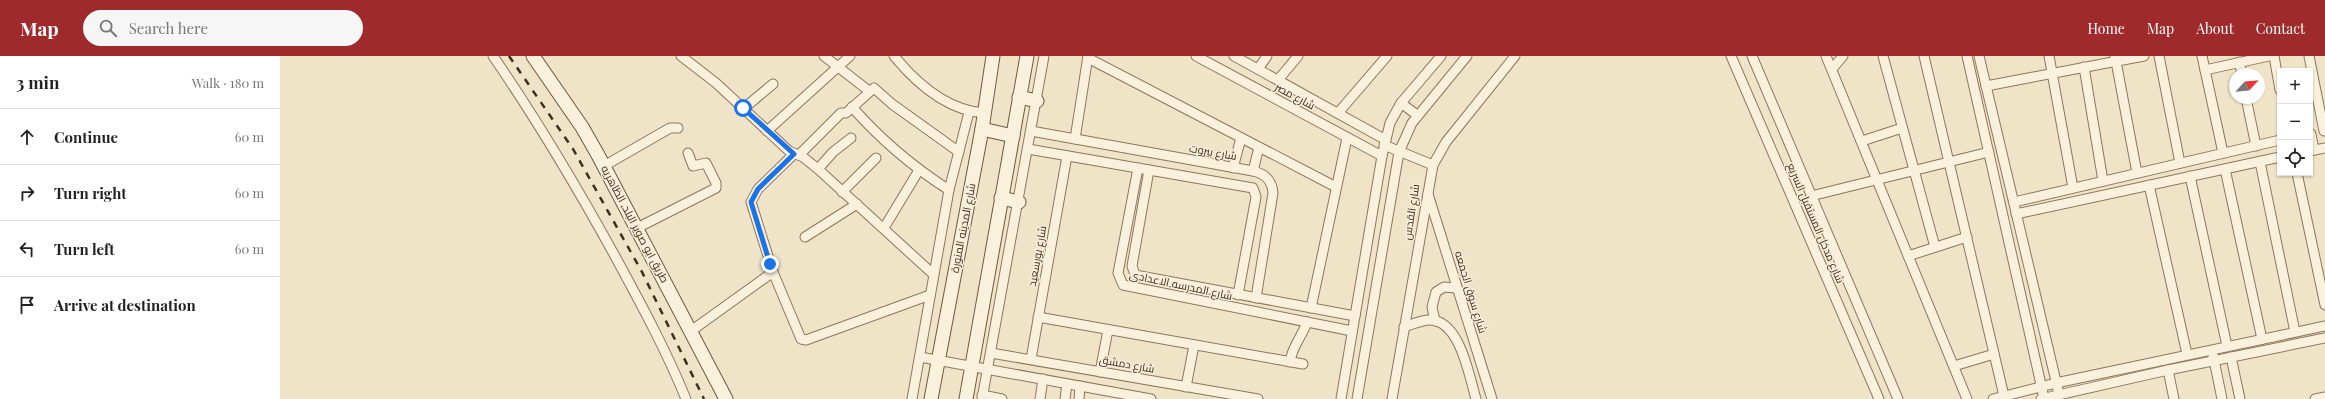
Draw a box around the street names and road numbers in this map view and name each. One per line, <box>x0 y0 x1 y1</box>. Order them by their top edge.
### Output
street label: شارع مصر <box>1271 78 1318 113</box>
street label: شارع بيروت <box>1188 140 1238 164</box>
street label: شارع مدخل المستقبل السريع <box>1783 160 1849 286</box>
street label: طريق ابو صوير البلد, الظاهريه <box>598 162 673 285</box>
street label: شارع المدينه المنورة <box>946 182 980 274</box>
street label: شارع القدس <box>1399 183 1423 241</box>
street label: شارع بورسعيد <box>1024 224 1050 288</box>
street label: شارع سوق الجمعه <box>1451 249 1491 335</box>
street label: شارع المدرسه الاعدادى <box>1128 266 1234 304</box>
street label: شارع دمشق <box>1098 351 1156 377</box>

